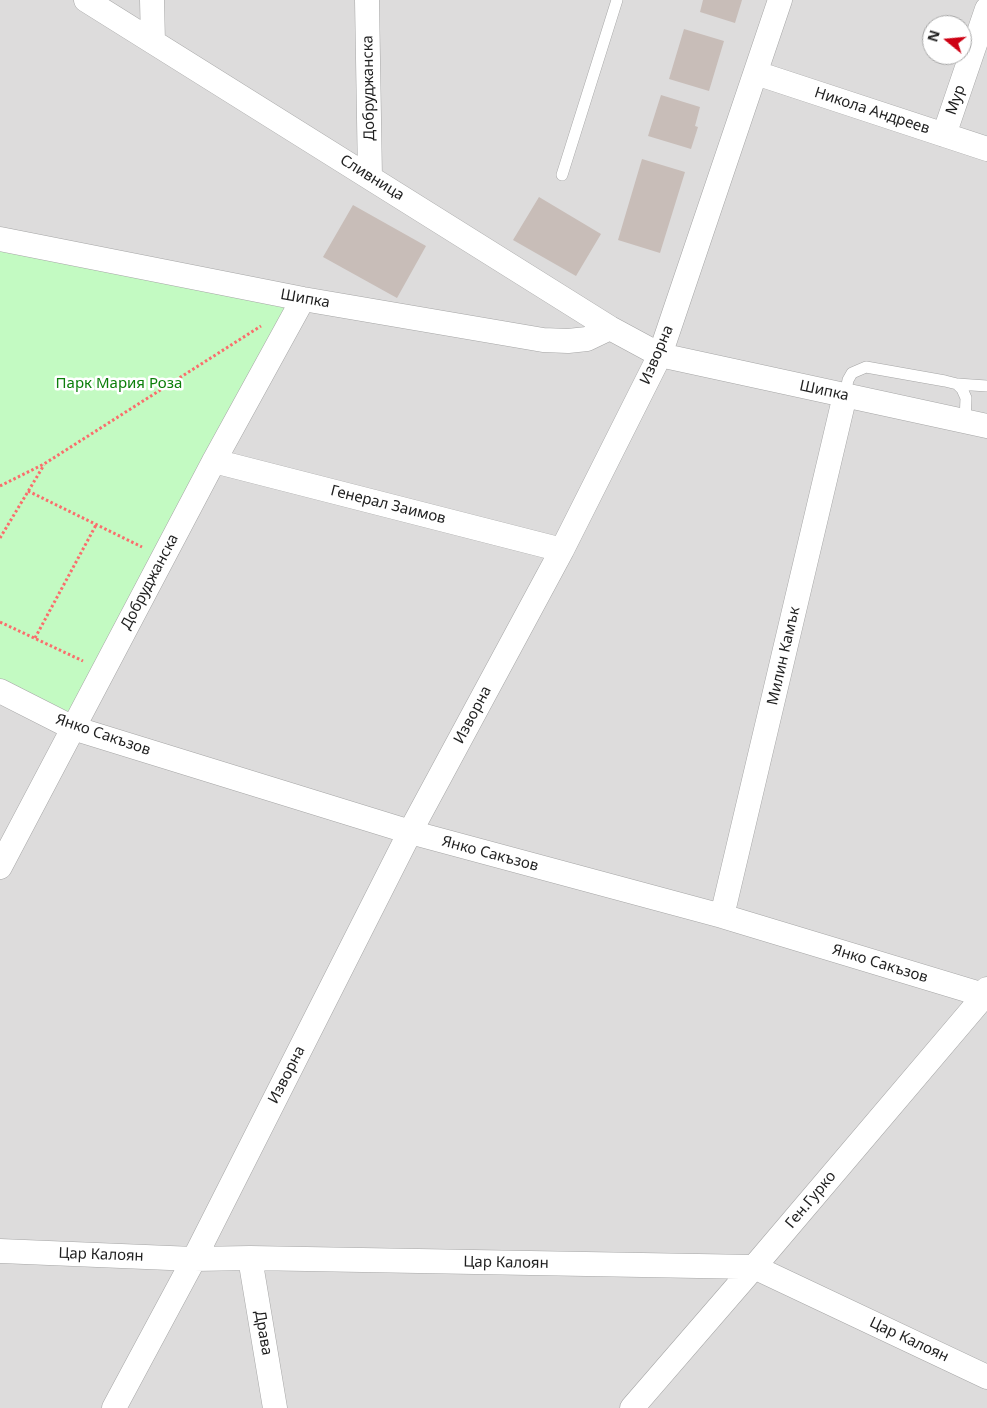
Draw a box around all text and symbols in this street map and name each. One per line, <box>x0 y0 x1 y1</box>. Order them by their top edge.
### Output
north arrow <box>922 15 972 65</box>
text: N <box>922 28 944 44</box>
street label: Добруджанска <box>359 35 379 141</box>
street label: Мур <box>943 83 969 117</box>
street label: Никола Андреев <box>812 84 932 138</box>
street label: Сливница <box>337 151 407 205</box>
street label: Шипка <box>279 286 331 312</box>
street label: Изворна <box>636 323 678 387</box>
park label: Парк Мария Роза <box>56 375 182 393</box>
street label: Шипка <box>798 377 850 405</box>
street label: Генерал Заимов <box>329 482 447 528</box>
street label: Добруджанска <box>117 531 183 633</box>
street label: Милин Камък <box>764 605 804 707</box>
street label: Изворна <box>450 683 496 747</box>
street label: Янко Сакъзов <box>53 710 153 760</box>
street label: Янко Сакъзов <box>440 832 540 876</box>
street label: Янко Сакъзов <box>830 941 930 987</box>
street label: Изворна <box>265 1043 309 1107</box>
street label: Ген.Гурко <box>782 1168 840 1232</box>
street label: Цар Калоян <box>58 1245 144 1265</box>
street label: Цар Калоян <box>463 1253 549 1273</box>
street label: Драва <box>250 1309 276 1357</box>
street label: Цар Калоян <box>866 1314 952 1366</box>

